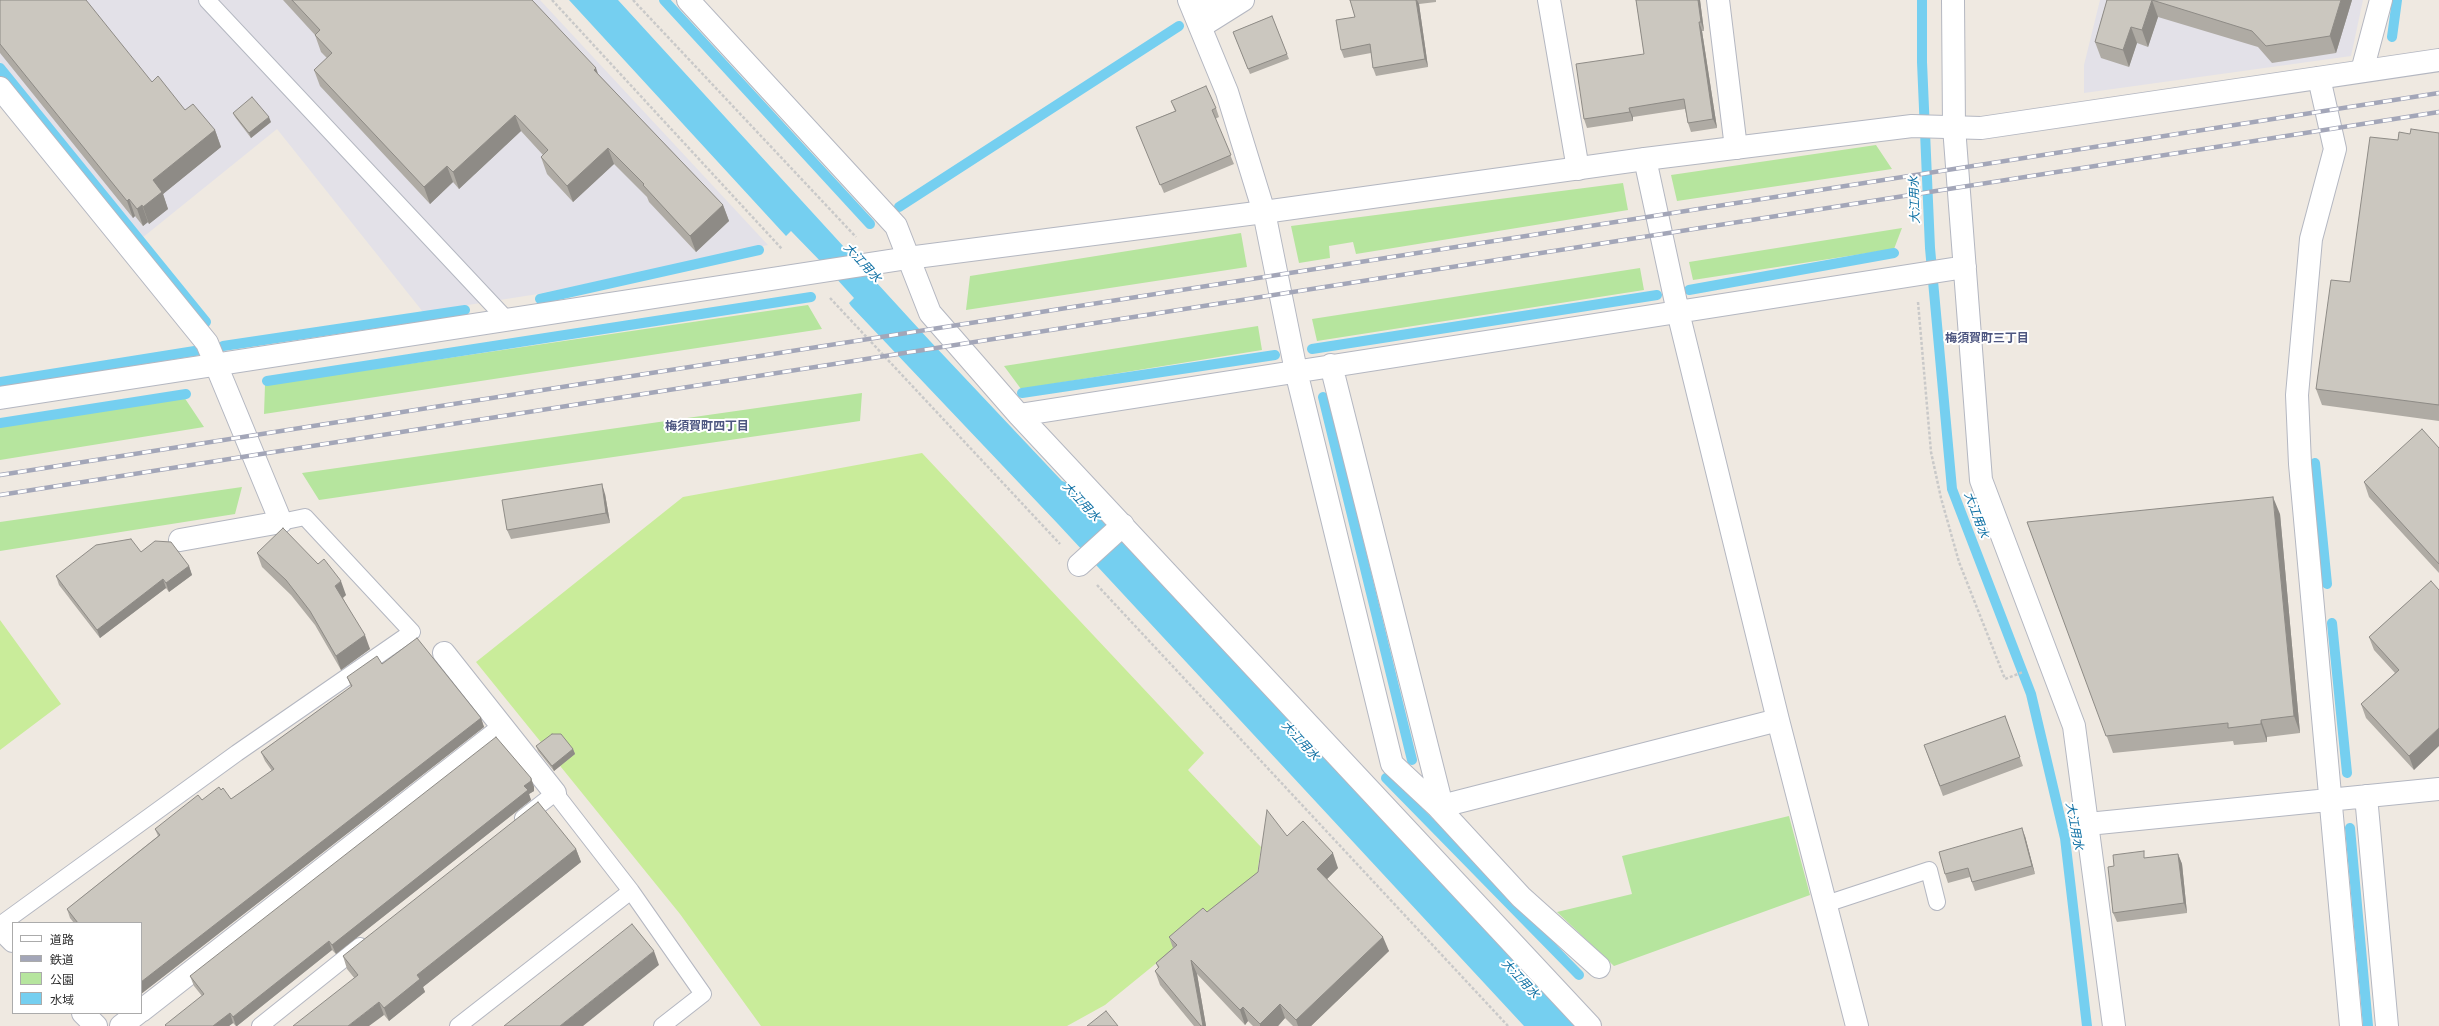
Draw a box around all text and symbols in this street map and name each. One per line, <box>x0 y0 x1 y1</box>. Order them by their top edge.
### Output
water label: 大江用水 <box>1907 176 1923 224</box>
water label: 大江用水 <box>840 241 884 285</box>
district label: 梅須賀町三丁目 <box>1945 332 2029 346</box>
district label: 梅須賀町四丁目 <box>665 420 749 434</box>
water label: 大江用水 <box>1059 480 1103 524</box>
water label: 大江用水 <box>1961 490 1991 540</box>
water label: 大江用水 <box>1278 719 1322 763</box>
water label: 大江用水 <box>2062 801 2086 851</box>
legend <box>12 922 142 1014</box>
text: 道路 <box>50 932 74 947</box>
text: 鉄道 <box>50 952 74 967</box>
water label: 大江用水 <box>1498 957 1542 1001</box>
text: 公園 <box>50 972 74 987</box>
text: 水域 <box>50 992 74 1007</box>

